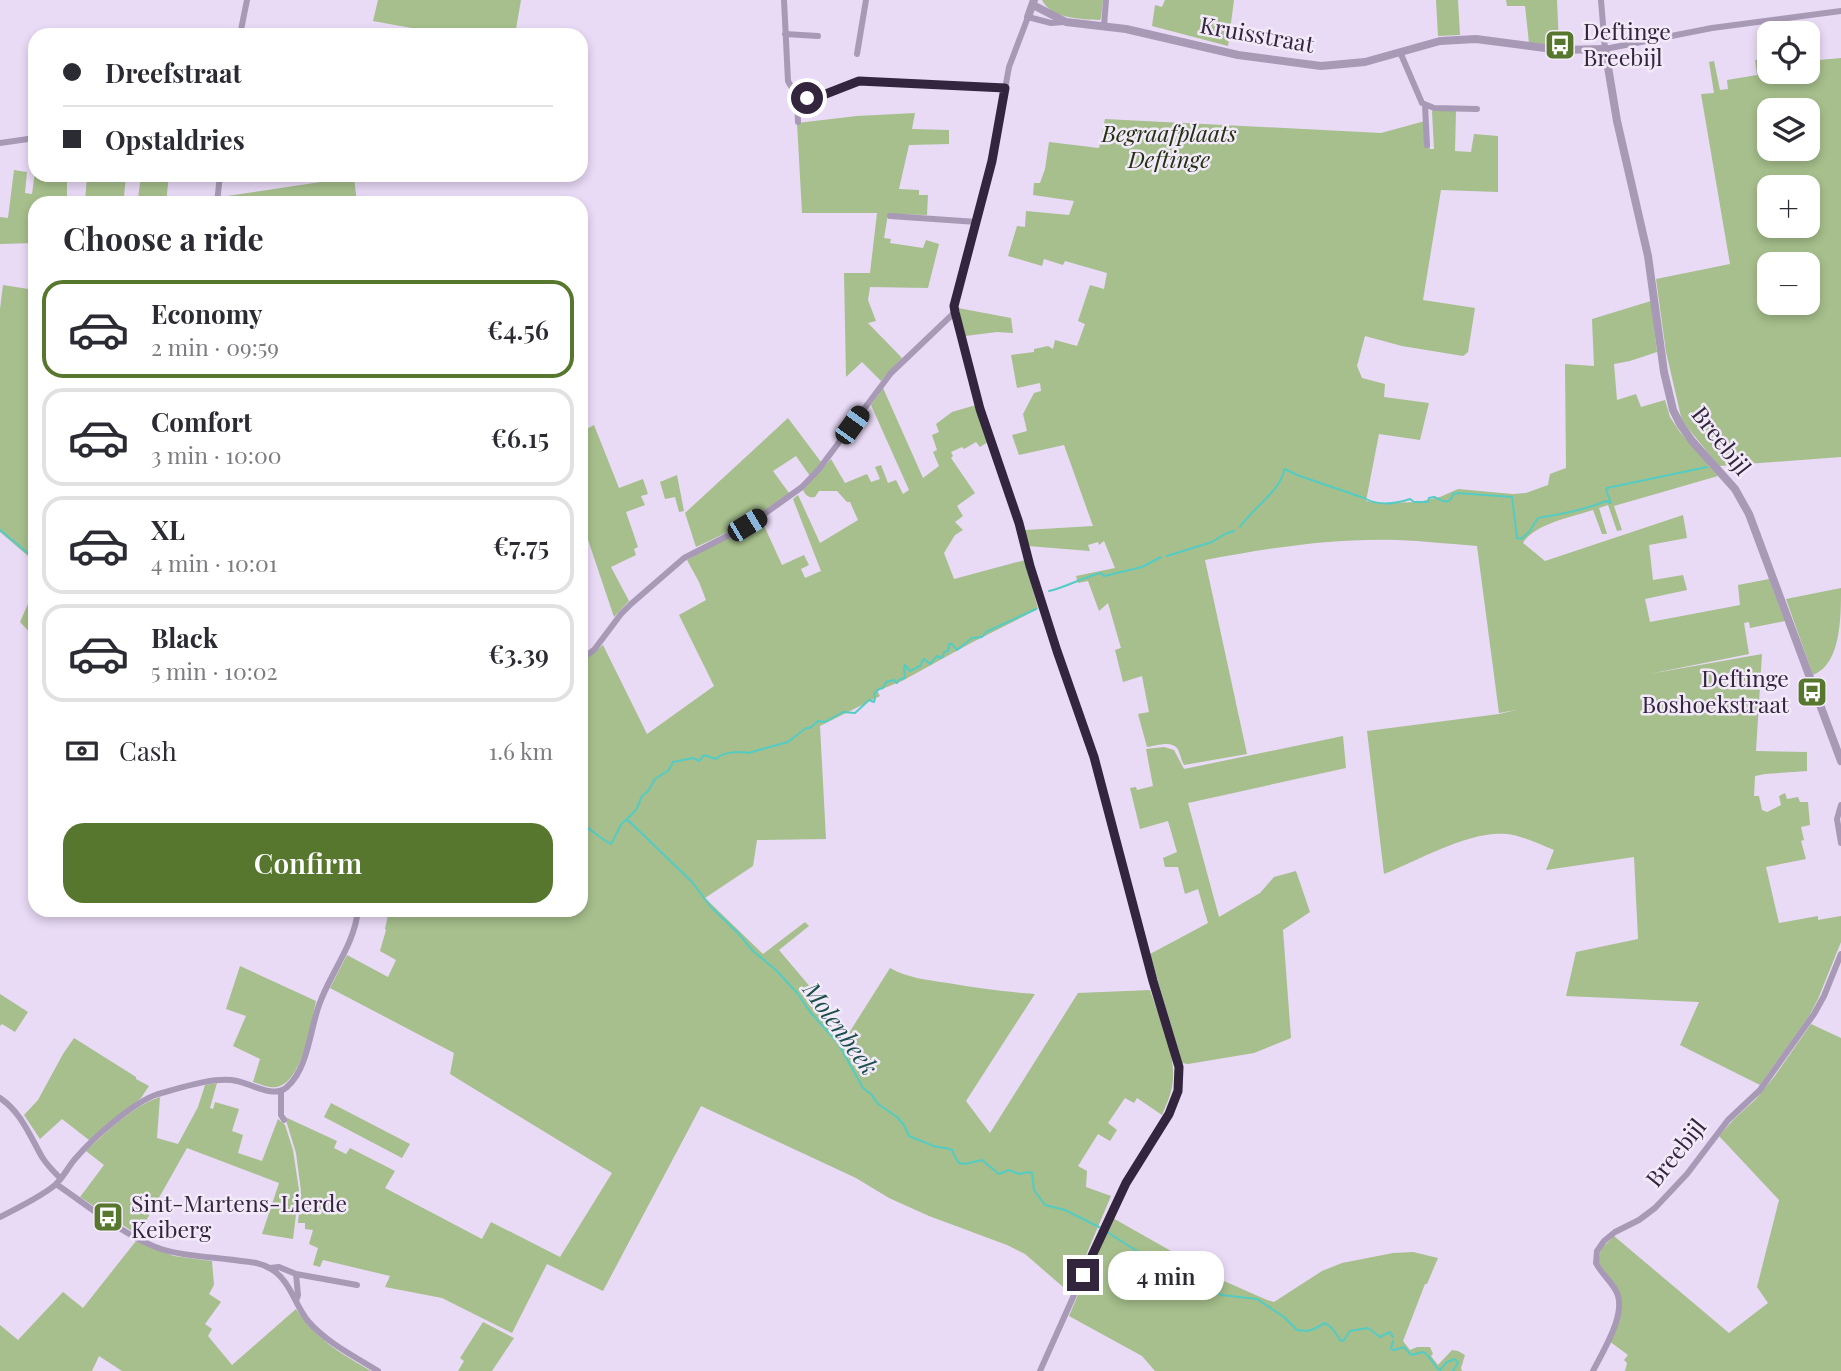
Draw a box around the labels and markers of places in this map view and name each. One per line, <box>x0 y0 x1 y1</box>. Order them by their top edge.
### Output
place label: Deftinge Breebijl <box>1583 15 1671 72</box>
bus stop icon: Deftinge Breebijl <box>1543 28 1577 62</box>
place label: Deftinge Boshoekstraat <box>1642 662 1790 719</box>
bus stop icon: Deftinge Boshoekstraat <box>1795 675 1829 709</box>
place label: Sint-Martens-Lierde Keiberg <box>131 1187 347 1244</box>
bus stop icon: Sint-Martens-Lierde Keiberg <box>91 1200 125 1234</box>

